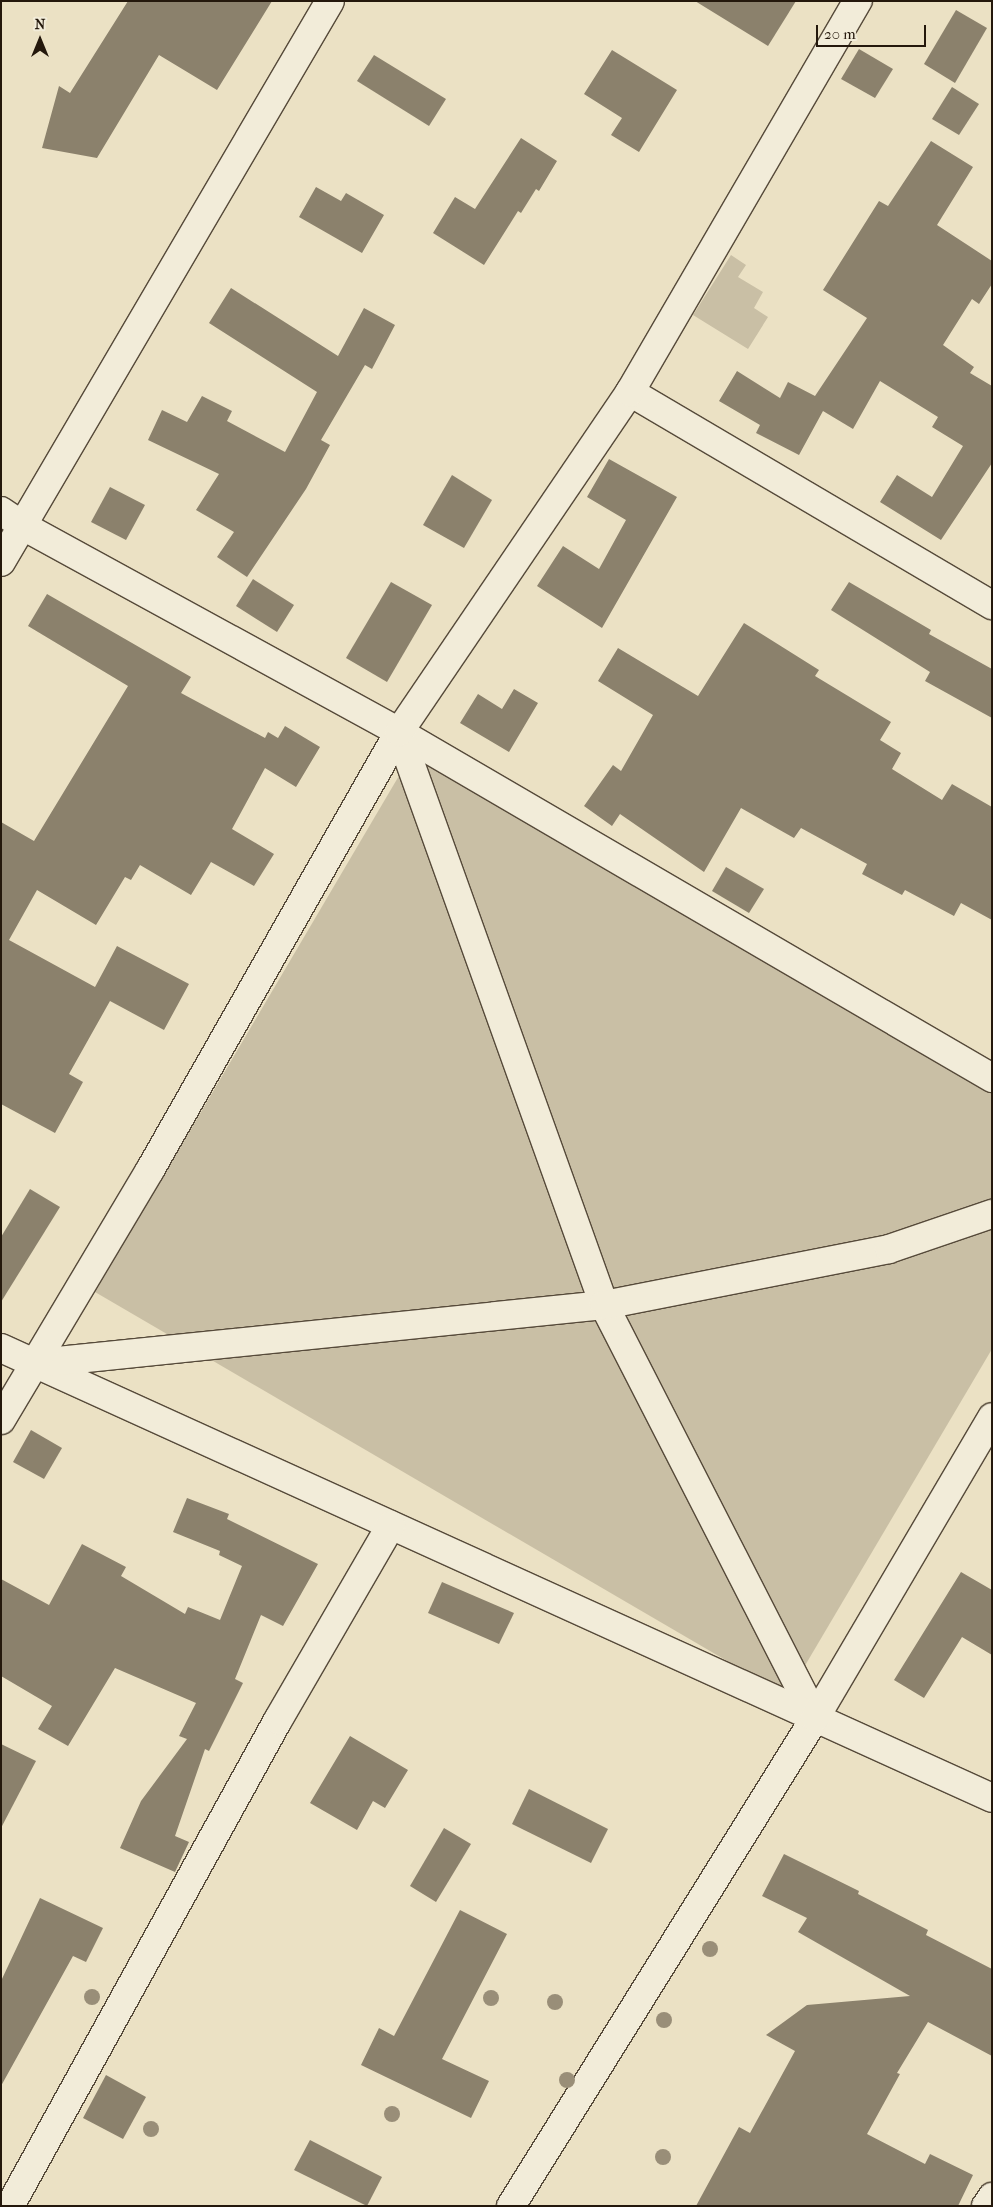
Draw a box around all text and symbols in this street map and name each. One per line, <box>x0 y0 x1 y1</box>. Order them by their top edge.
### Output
north arrow <box>15 15 65 65</box>
scale bar <box>818 15 928 47</box>
text: N <box>35 16 45 33</box>
text: 20 m <box>824 25 856 43</box>

